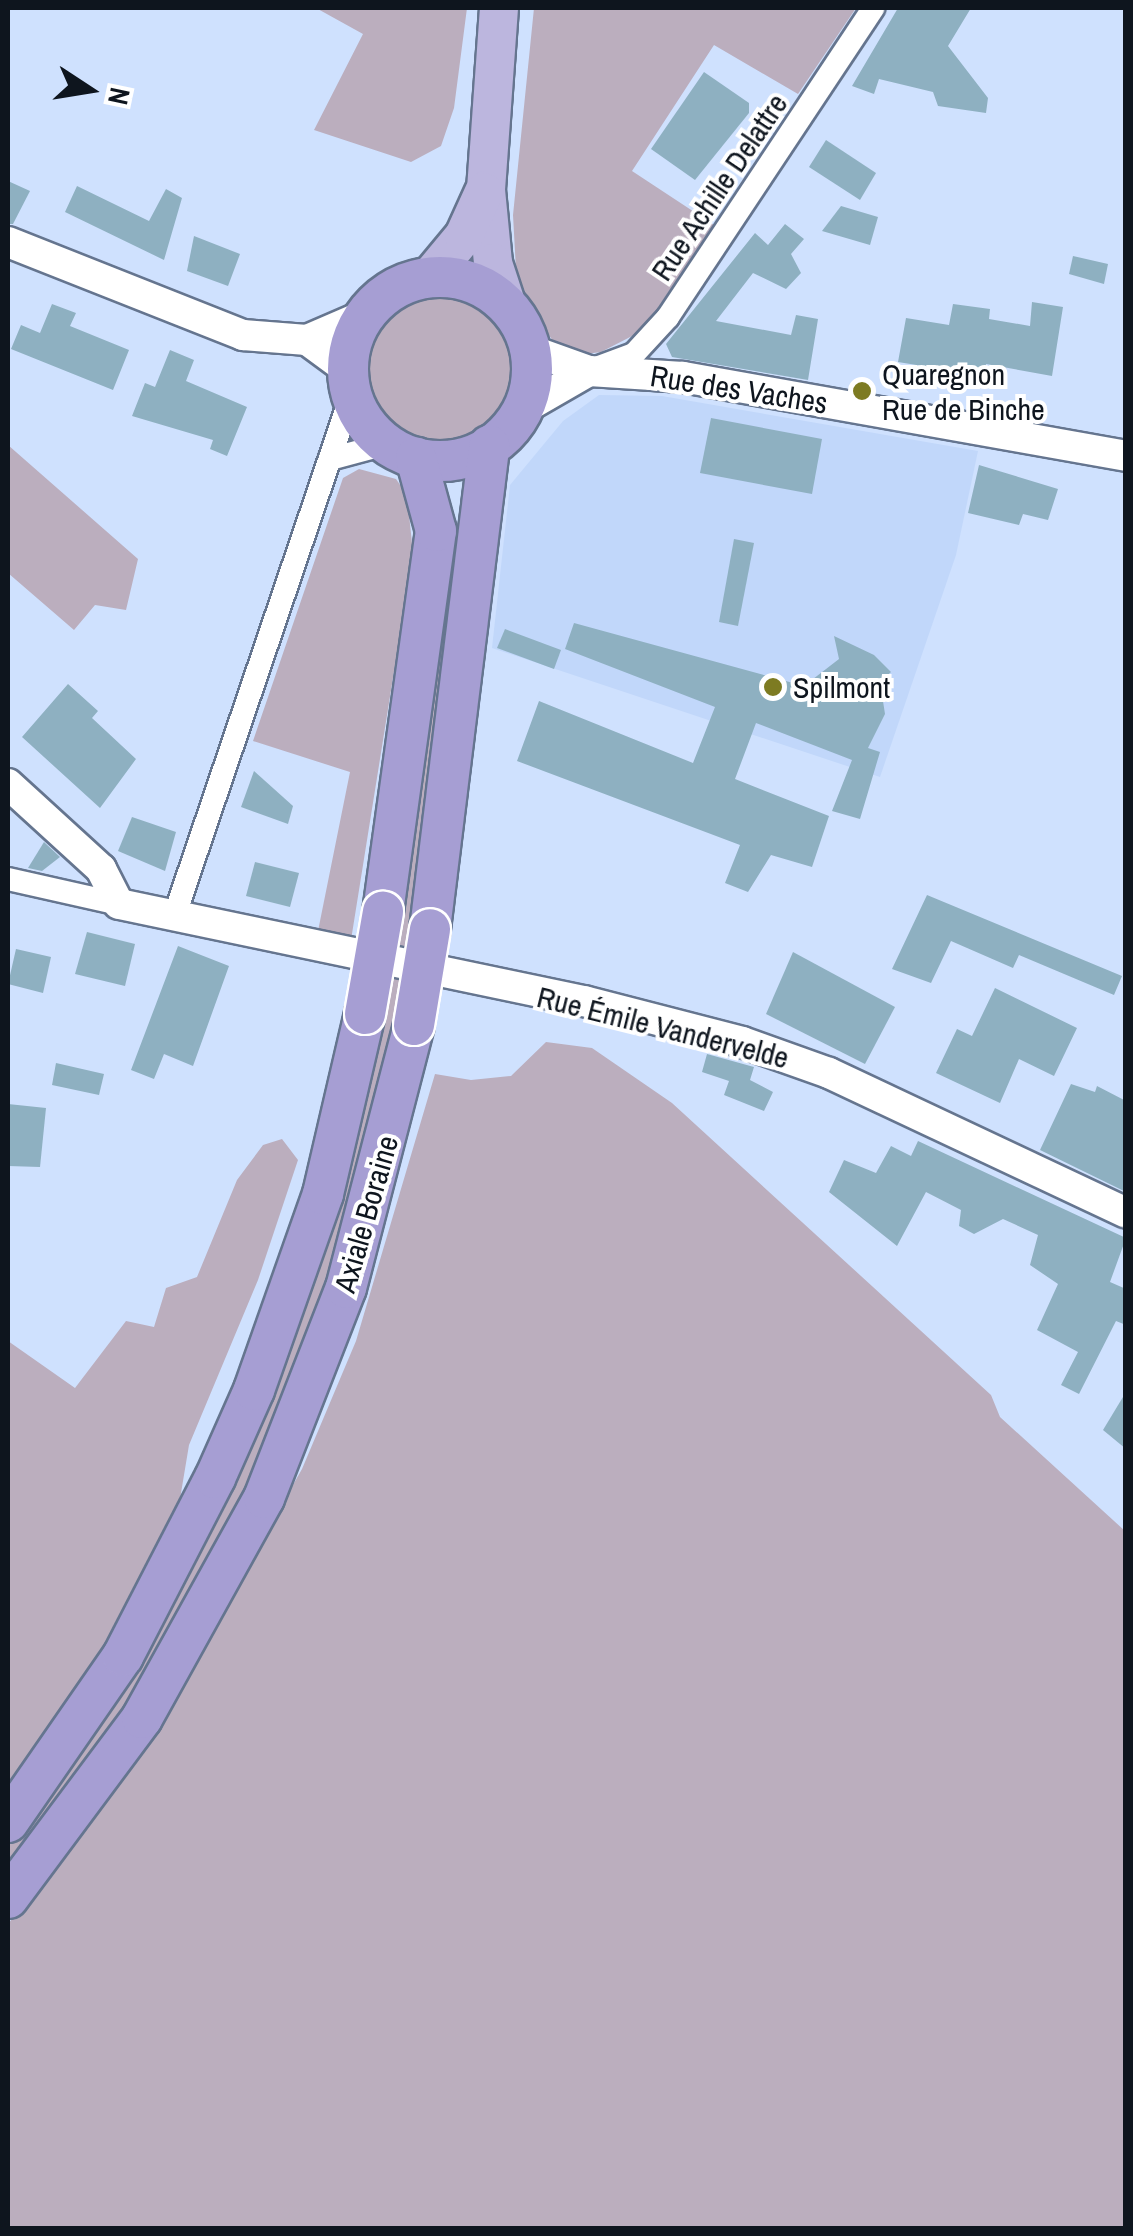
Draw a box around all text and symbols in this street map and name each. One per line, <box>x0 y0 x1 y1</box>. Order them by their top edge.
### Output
north arrow <box>40 40 140 140</box>
text: N <box>99 84 140 108</box>
street label: Rue Achille Delattre <box>643 86 795 288</box>
place label: Quaregnon Rue de Binche <box>882 356 1045 426</box>
street label: Rue des Vaches <box>648 357 830 421</box>
marker: Quaregnon Rue de Binche <box>851 380 873 402</box>
place label: Spilmont <box>793 669 890 705</box>
marker: Spilmont <box>762 676 784 698</box>
street label: Rue Émile Vandervelde <box>533 978 793 1076</box>
street label: Axiale Boraine <box>326 1131 406 1297</box>

